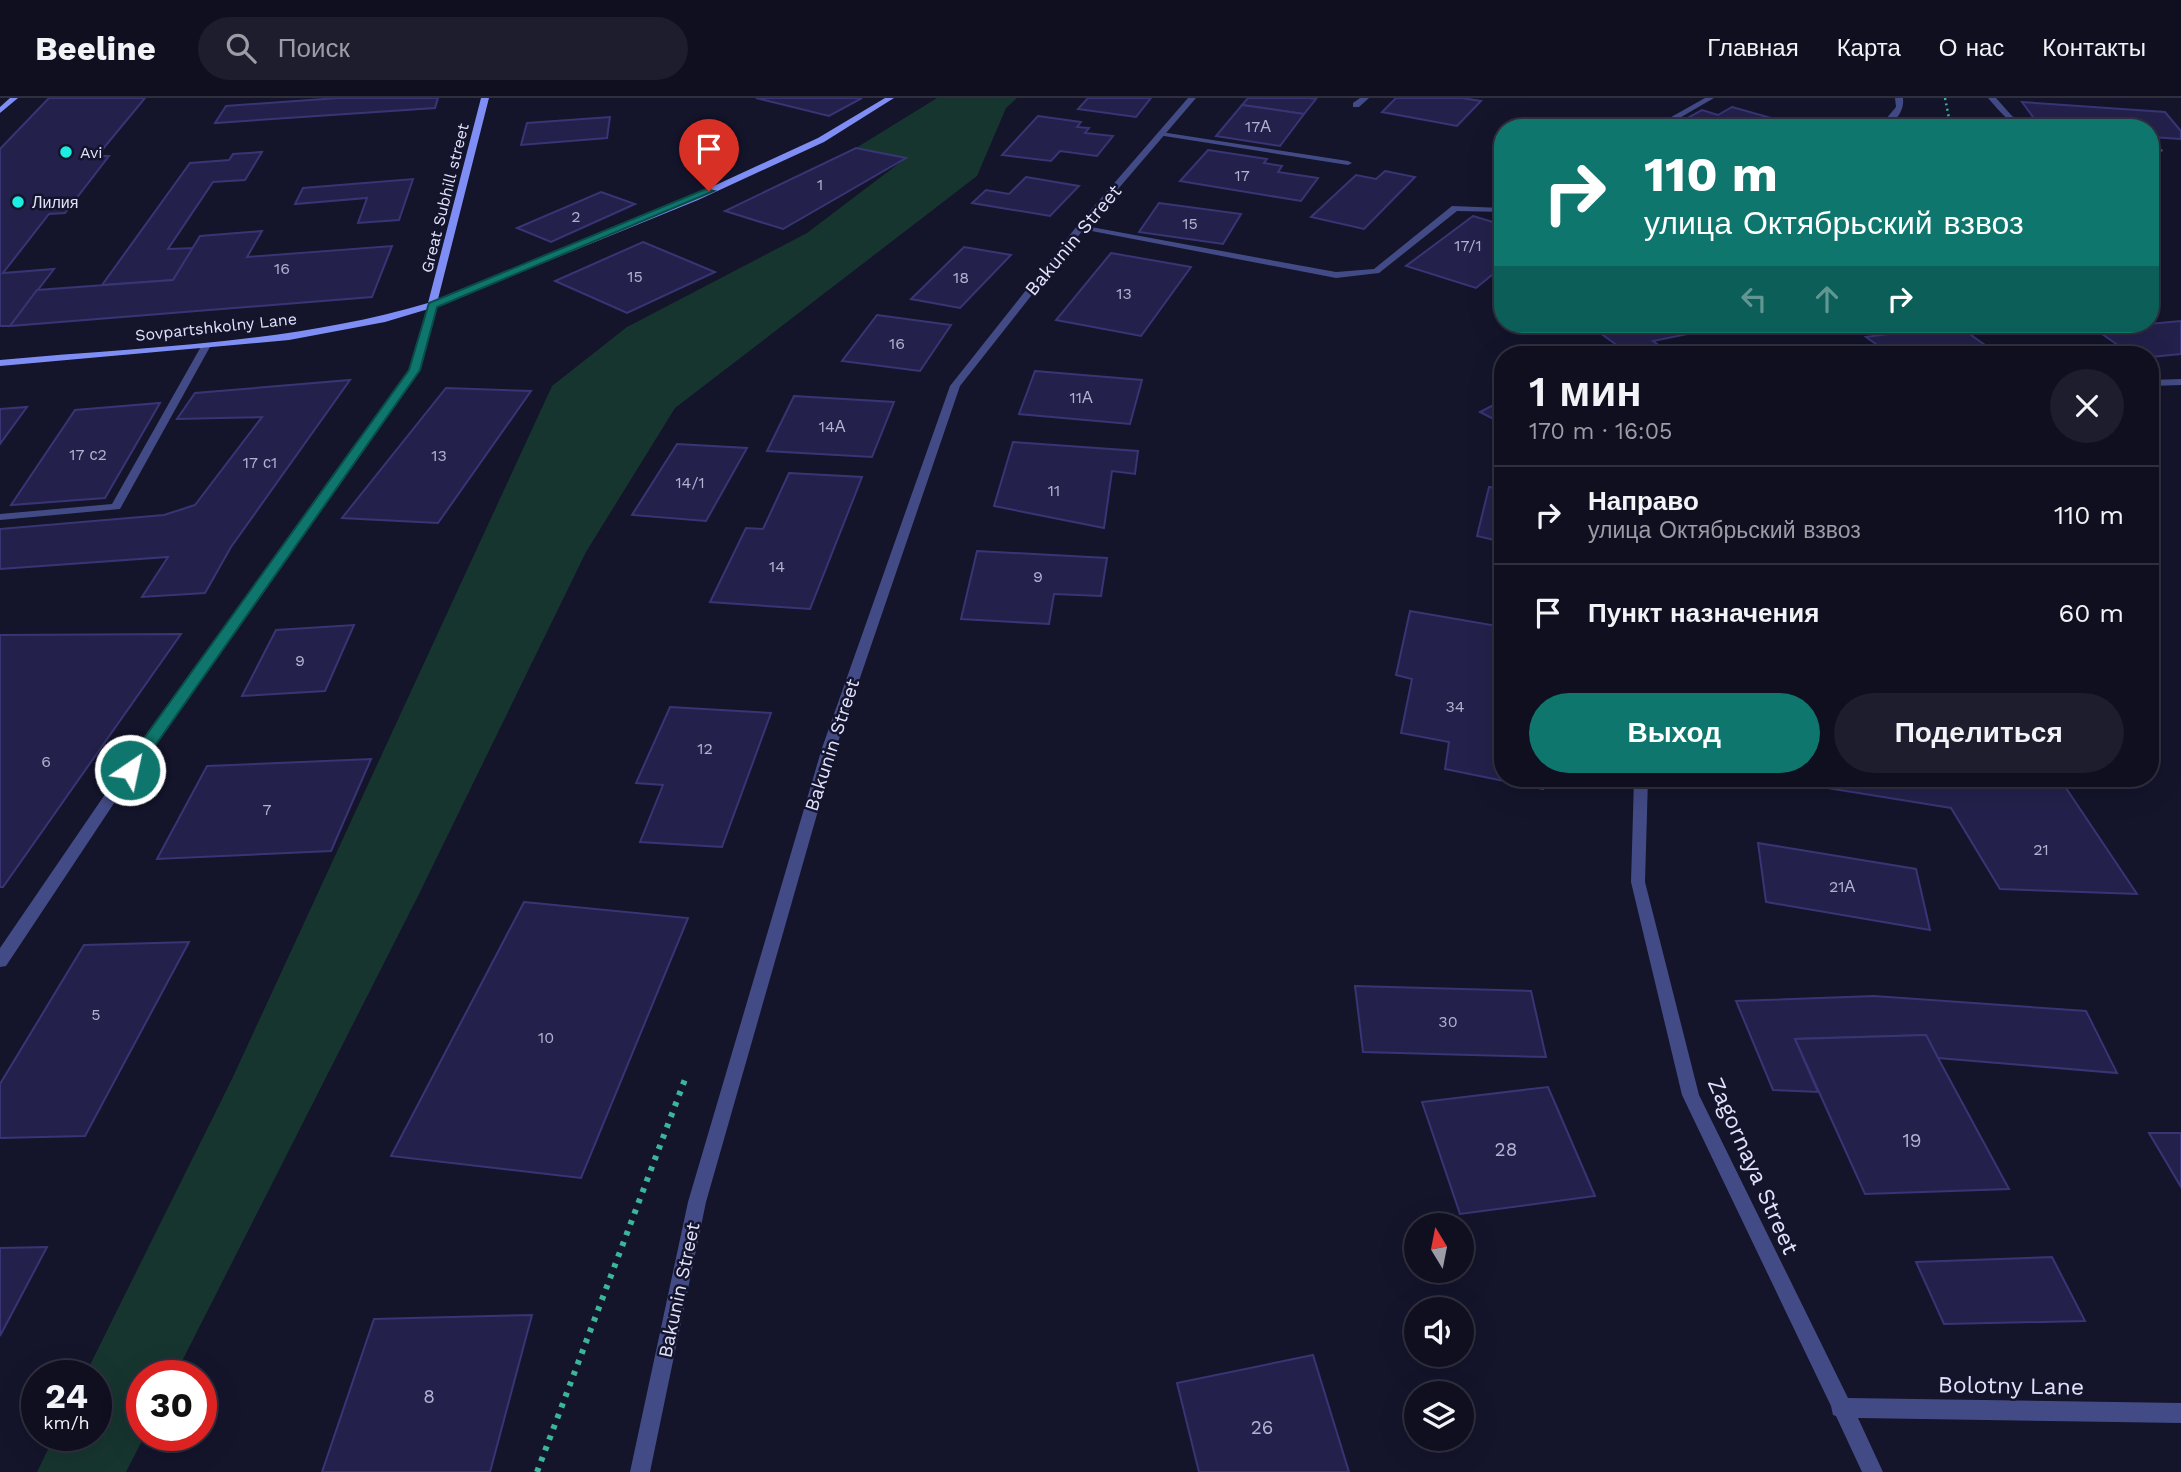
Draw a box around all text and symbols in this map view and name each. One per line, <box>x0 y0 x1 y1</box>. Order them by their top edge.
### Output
search box <box>198 17 688 80</box>
text: Beeline <box>35 29 156 68</box>
icon: search <box>222 29 260 67</box>
text: Поиск <box>278 33 350 63</box>
text: Главная <box>1707 34 1799 62</box>
text: Карта <box>1837 34 1901 62</box>
text: О нас <box>1939 34 2004 62</box>
text: Контакты <box>2042 34 2146 62</box>
house number: 17А <box>1245 117 1271 136</box>
pin <box>679 119 739 191</box>
street label: Great Subhill street <box>417 121 473 275</box>
icon: arrive <box>690 130 728 168</box>
place label: Avi <box>80 143 103 162</box>
marker: Avi <box>58 144 74 160</box>
text: 110 m <box>1644 145 1778 203</box>
icon: right <box>1529 147 1620 238</box>
house number: 17 <box>1234 166 1250 185</box>
house number: 1 <box>817 175 823 194</box>
street label: Bakunin Street <box>1020 180 1126 300</box>
place label: Лилия <box>32 193 78 212</box>
marker: Лилия <box>10 194 26 210</box>
text: улица Октябрьский взвоз <box>1644 204 2024 242</box>
house number: 2 <box>571 207 581 226</box>
house number: 15 <box>1182 214 1198 233</box>
house number: 17/1 <box>1454 236 1482 255</box>
house number: 16 <box>274 259 290 278</box>
house number: 15 <box>627 267 643 286</box>
house number: 18 <box>953 268 969 287</box>
icon: left <box>1735 280 1773 318</box>
icon: ahead <box>1808 280 1846 318</box>
icon: right <box>1881 280 1919 318</box>
house number: 13 <box>1116 284 1132 303</box>
street label: Sovpartshkolny Lane <box>134 309 298 345</box>
house number: 16 <box>889 334 905 353</box>
text: 1 мин <box>1529 367 1642 416</box>
button: close <box>2050 369 2124 443</box>
house number: 11А <box>1069 388 1093 407</box>
house number: 14А <box>819 417 846 436</box>
text: 170 m · 16:05 <box>1529 418 1672 445</box>
house number: 17 с2 <box>69 445 107 464</box>
house number: 13 <box>431 446 447 465</box>
house number: 17 с1 <box>243 453 277 472</box>
house number: 14/1 <box>675 473 705 492</box>
house number: 11 <box>1048 481 1060 500</box>
text: Направо <box>1588 486 1699 516</box>
icon: right <box>1529 496 1567 534</box>
text: 110 m <box>2054 500 2124 530</box>
text: улица Октябрьский взвоз <box>1588 517 1861 544</box>
house number: 14 <box>769 557 785 576</box>
house number: 9 <box>1033 567 1043 586</box>
icon: arrive <box>1529 594 1567 632</box>
text: Пункт назначения <box>1588 598 1819 628</box>
text: 60 m <box>2058 598 2124 628</box>
house number: 9 <box>295 651 305 670</box>
street label: Bakunin Street <box>800 676 864 814</box>
button: Выход <box>1529 693 1820 773</box>
button: Поделиться <box>1834 693 2124 773</box>
house number: 34 <box>1445 697 1465 716</box>
position arrow <box>93 733 167 807</box>
house number: 12 <box>697 739 713 758</box>
house number: 6 <box>41 752 51 771</box>
house number: 7 <box>263 800 272 819</box>
house number: 21 <box>2033 840 2049 859</box>
house number: 21А <box>1829 877 1855 896</box>
house number: 5 <box>91 1005 101 1024</box>
house number: 30 <box>1438 1012 1458 1031</box>
house number: 10 <box>538 1028 554 1047</box>
street label: Zagornaya Street <box>1702 1073 1804 1259</box>
house number: 19 <box>1902 1129 1922 1152</box>
house number: 28 <box>1495 1138 1517 1161</box>
north arrow <box>1404 1213 1474 1283</box>
map controls <box>1404 1213 1474 1451</box>
street label: Bakunin Street <box>653 1220 705 1360</box>
button: sound <box>1404 1297 1474 1367</box>
speed limit sign: 30 <box>126 1360 217 1451</box>
street label: Bolotny Lane <box>1938 1371 2084 1401</box>
text: 24 <box>45 1375 88 1417</box>
button: layers <box>1404 1381 1474 1451</box>
house number: 8 <box>423 1385 435 1408</box>
text: km/h <box>43 1412 90 1433</box>
house number: 26 <box>1251 1416 1273 1439</box>

